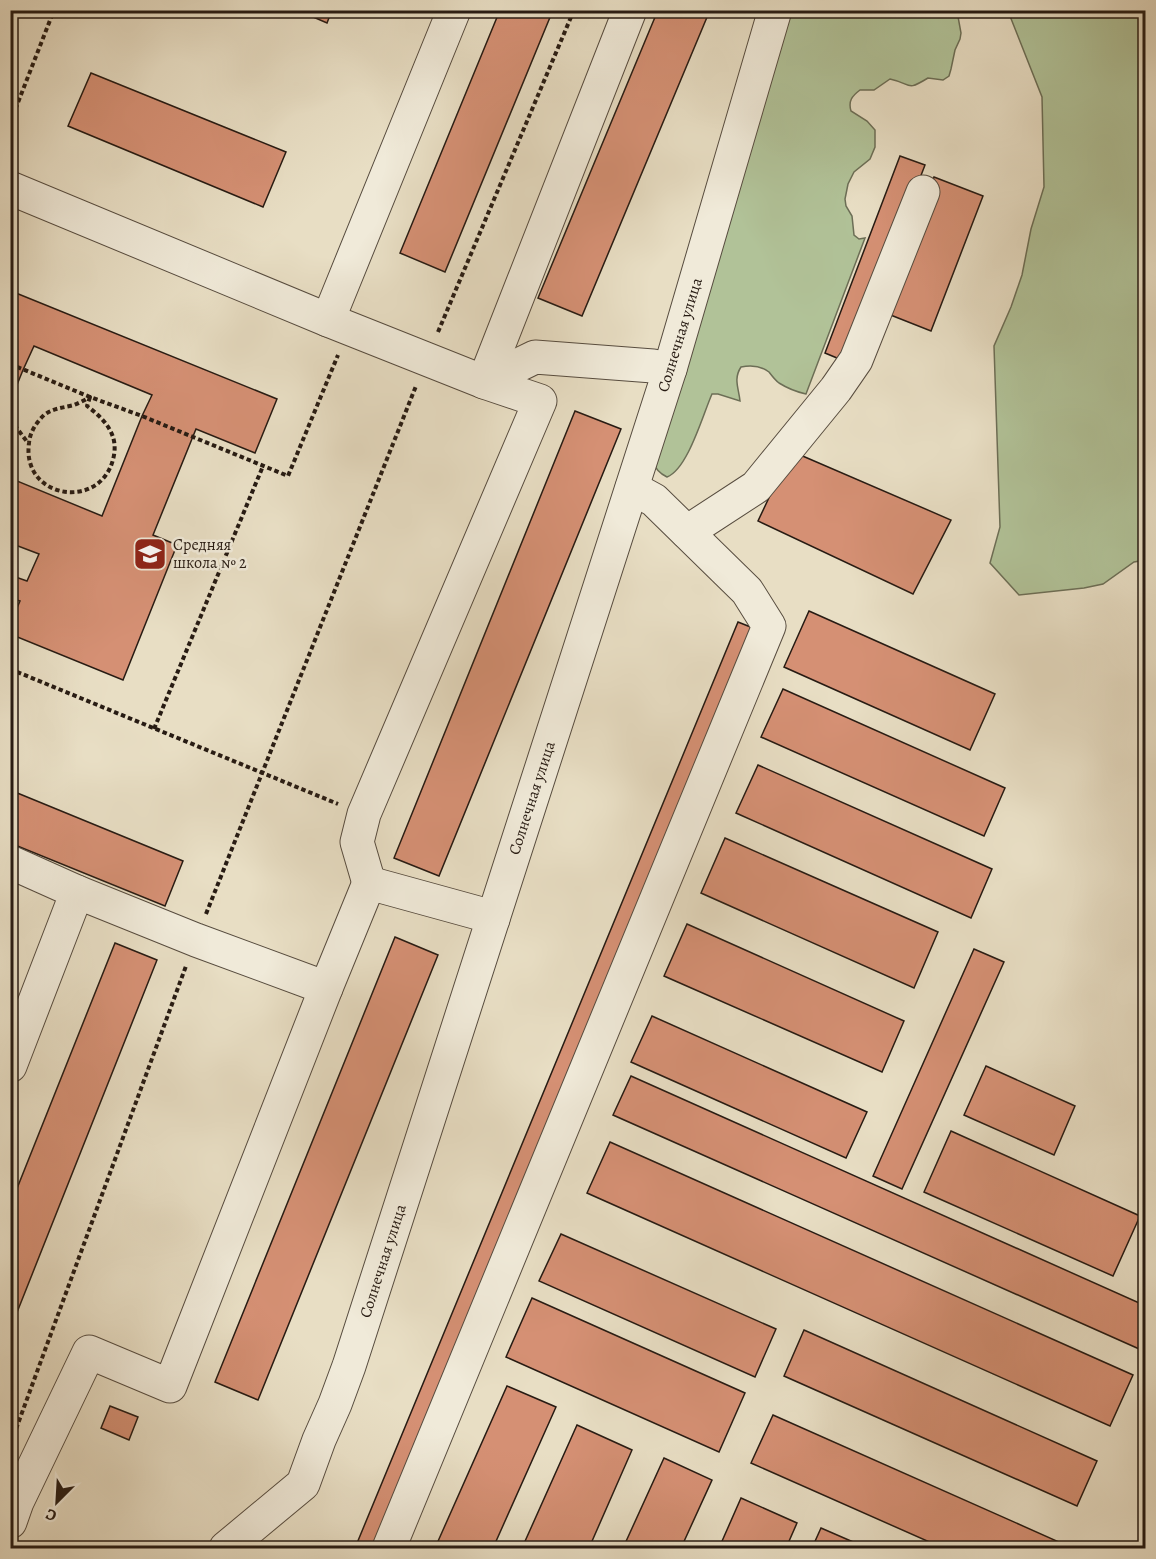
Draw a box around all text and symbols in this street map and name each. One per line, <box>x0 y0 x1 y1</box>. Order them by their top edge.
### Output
street label: Солнечная улица <box>652 275 708 395</box>
place label: Средняя школа № 2 <box>173 534 247 574</box>
school or university icon: Средняя школа № 2 <box>132 536 168 572</box>
street label: Солнечная улица <box>503 738 561 858</box>
street label: Солнечная улица <box>354 1201 412 1321</box>
north arrow <box>27 1472 87 1532</box>
text: С <box>42 1503 60 1527</box>

